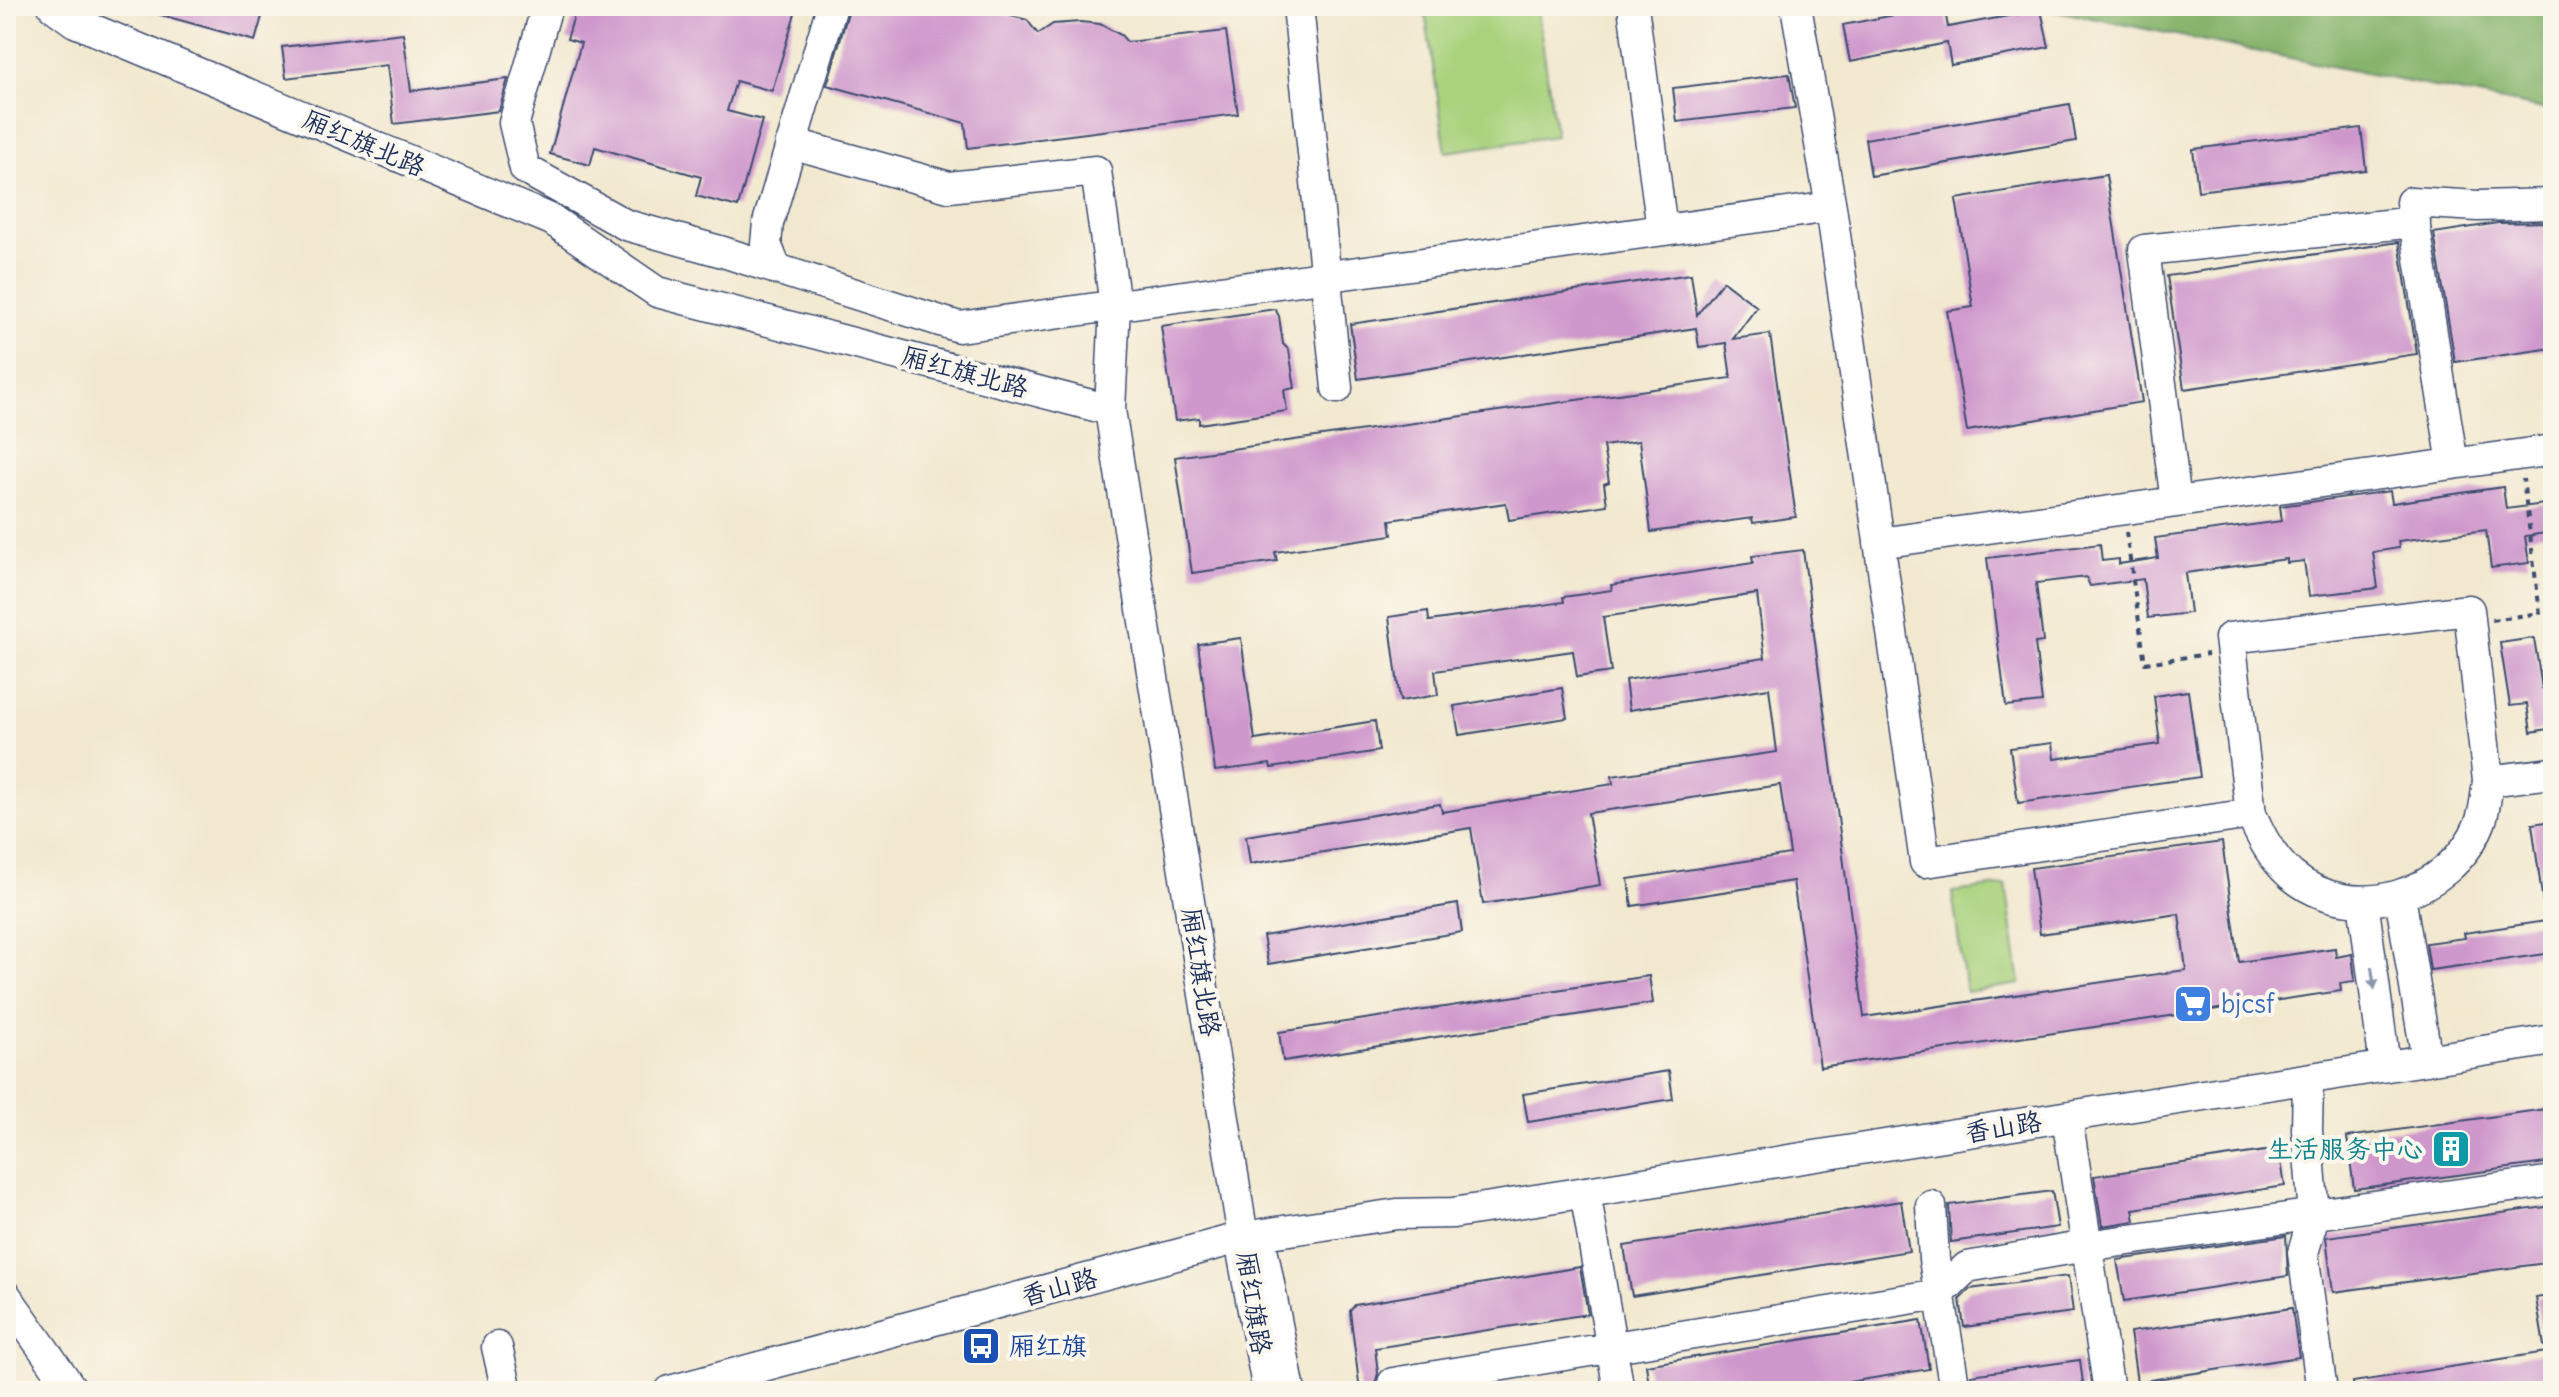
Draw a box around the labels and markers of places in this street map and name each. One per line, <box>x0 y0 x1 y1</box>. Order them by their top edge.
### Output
supermarket icon: bjcsf <box>2172 983 2214 1025</box>
place label: bjcsf <box>2221 987 2275 1020</box>
building icon: 生活服务中心 <box>2430 1128 2472 1170</box>
place label: 生活服务中心 <box>2267 1132 2423 1165</box>
bus stop icon: 厢红旗 <box>960 1325 1002 1367</box>
place label: 厢红旗 <box>1009 1329 1087 1362</box>

